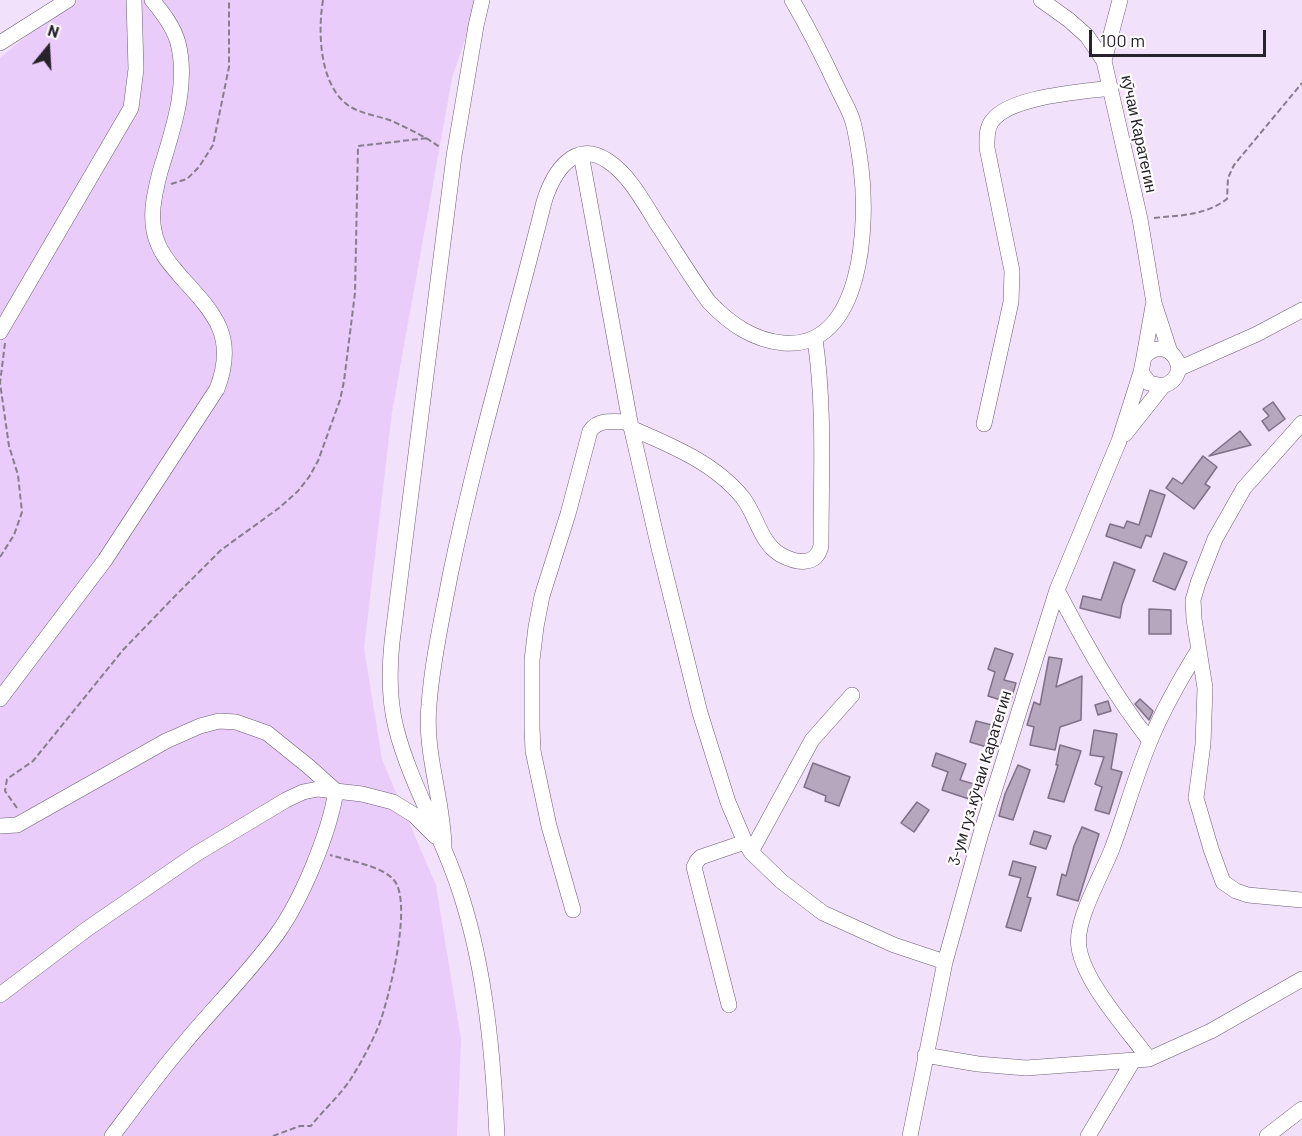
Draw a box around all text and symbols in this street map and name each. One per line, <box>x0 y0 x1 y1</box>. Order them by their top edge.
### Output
north arrow <box>18 18 78 78</box>
scale bar <box>1092 18 1269 56</box>
text: N <box>46 20 62 41</box>
text: 100 m <box>1100 29 1145 51</box>
street label: кӯчаи Каратегин <box>1117 73 1161 195</box>
street label: 3-ум гуз.кӯчаи Каратегин <box>944 688 1016 868</box>

